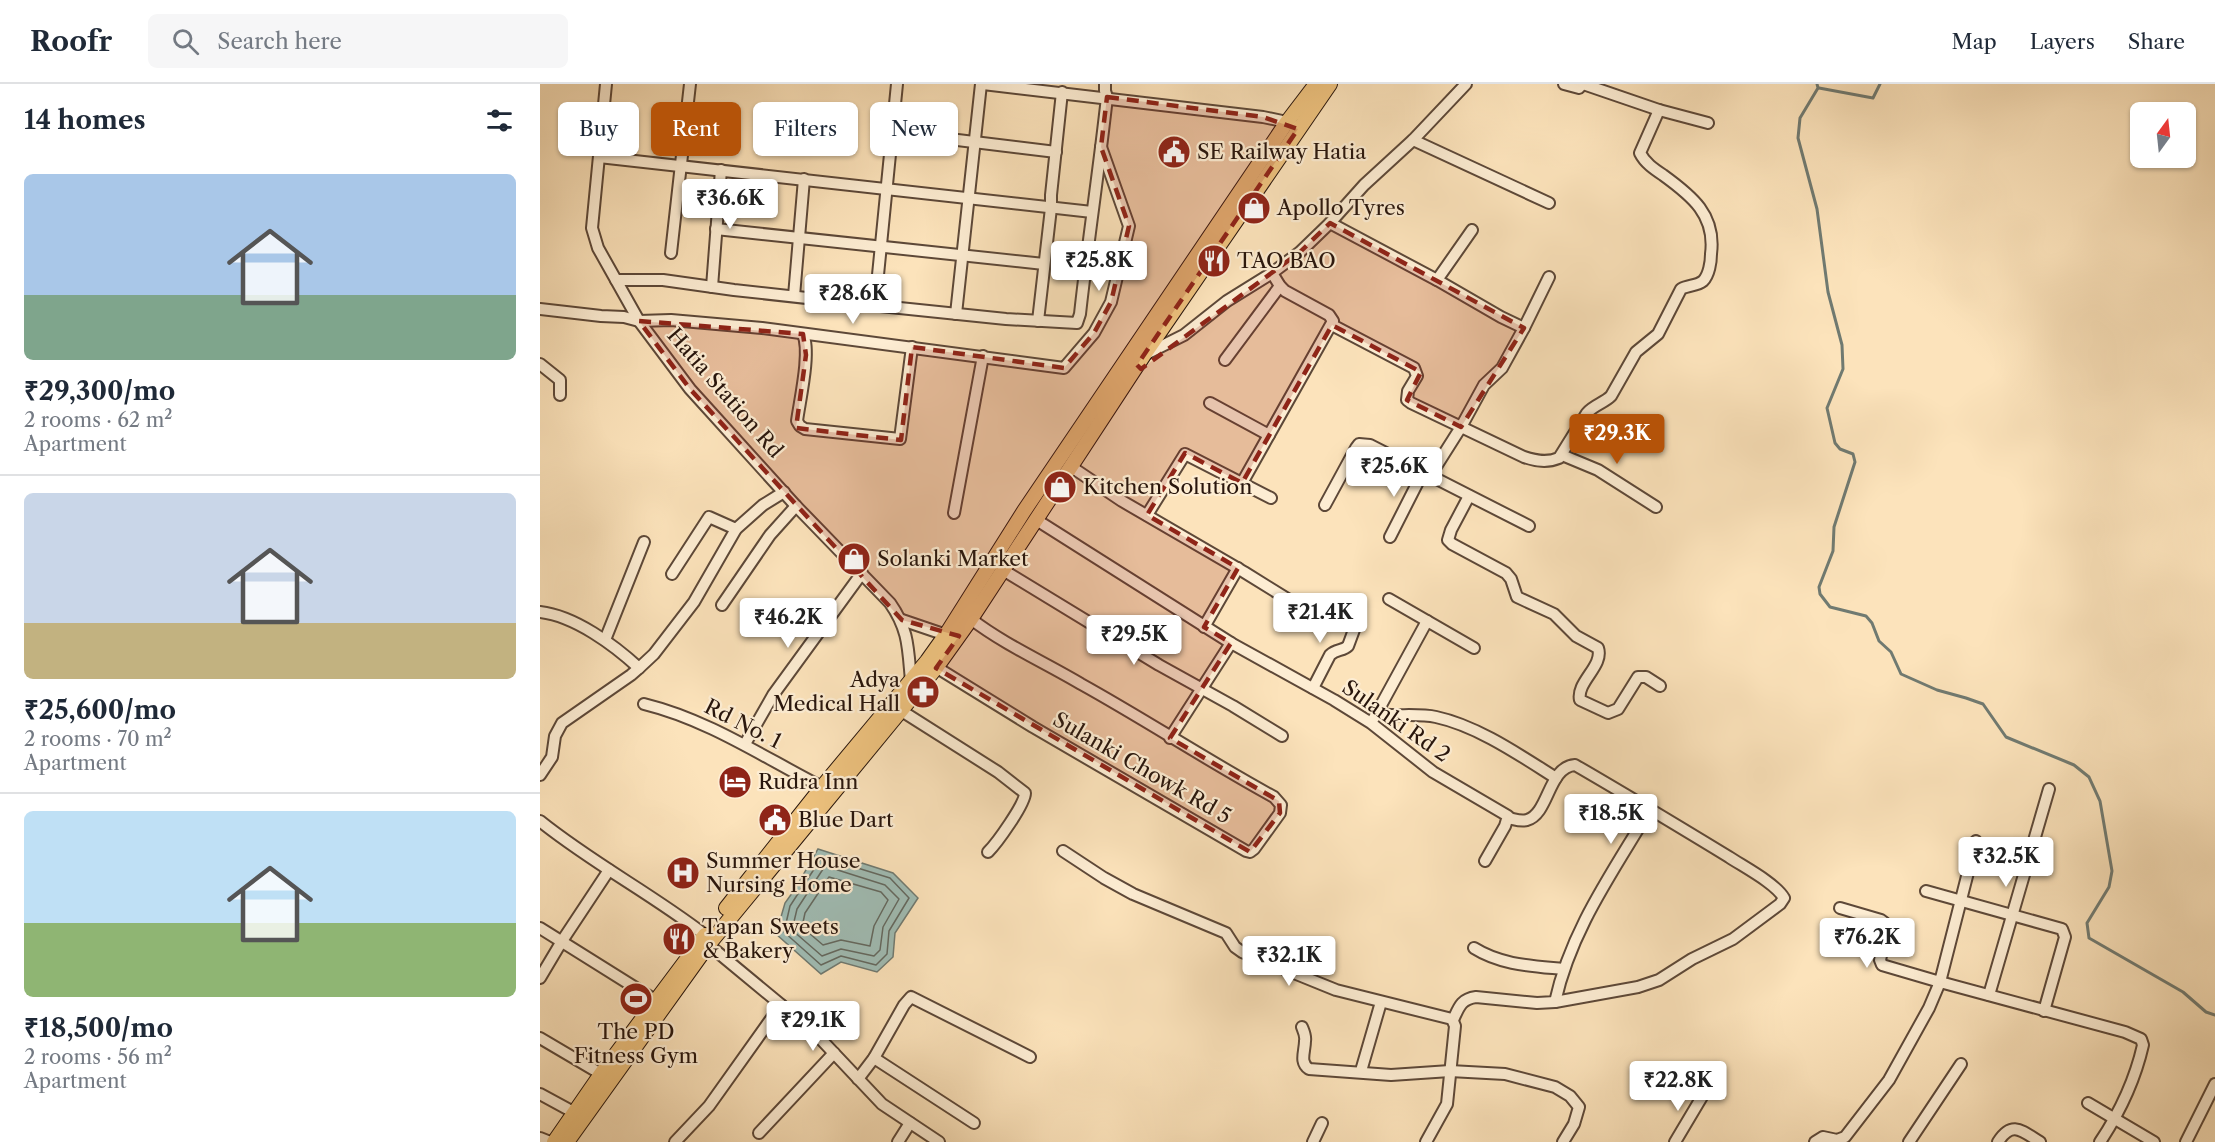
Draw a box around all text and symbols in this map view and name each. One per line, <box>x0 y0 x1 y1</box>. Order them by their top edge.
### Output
search box <box>148 14 568 68</box>
text: Roofr <box>30 24 112 58</box>
icon: search <box>169 25 202 58</box>
text: Search here <box>217 28 342 55</box>
text: Map <box>1952 29 1997 54</box>
text: Layers <box>2030 29 2095 54</box>
text: Share <box>2128 29 2185 54</box>
chip: Buy <box>558 102 639 156</box>
chip: Rent <box>651 102 741 156</box>
chip: Filters <box>753 102 858 156</box>
chip: New <box>870 102 958 156</box>
north arrow <box>2130 102 2196 168</box>
map controls <box>2130 102 2196 168</box>
text: 14 homes <box>24 104 146 136</box>
icon: filters <box>483 104 516 137</box>
public building icon: SE Railway Hatia <box>1156 134 1192 170</box>
place label: SE Railway Hatia <box>1197 139 1367 164</box>
pin: ₹36.6K <box>681 179 779 230</box>
text: ₹36.6K <box>696 186 764 210</box>
shop icon: Apollo Tyres <box>1236 190 1272 226</box>
place label: Apollo Tyres <box>1276 195 1405 220</box>
icon: home <box>216 213 324 321</box>
pin: ₹25.8K <box>1050 241 1148 292</box>
restaurant icon: TAO BAO <box>1196 243 1232 279</box>
text: ₹25.8K <box>1065 248 1133 272</box>
place label: TAO BAO <box>1237 248 1336 273</box>
pin: ₹28.6K <box>804 274 902 325</box>
text: ₹28.6K <box>818 281 888 305</box>
street label: Hatia Station Rd <box>662 323 789 463</box>
text: ₹29,300/mo <box>24 375 175 407</box>
text: 2 rooms · 62 m² <box>24 408 172 432</box>
pin: ₹29.3K <box>1568 414 1666 465</box>
text: ₹29.3K <box>1583 421 1651 445</box>
text: Apartment <box>24 432 127 456</box>
pin: ₹25.6K <box>1345 447 1443 498</box>
text: ₹25.6K <box>1360 454 1428 478</box>
shop icon: Kitchen Solution <box>1042 469 1078 505</box>
place label: Kitchen Solution <box>1083 474 1252 499</box>
icon: home <box>216 532 324 640</box>
shop icon: Solanki Market <box>836 541 872 577</box>
place label: Solanki Market <box>877 546 1029 571</box>
pin: ₹21.4K <box>1271 593 1369 644</box>
pin: ₹46.2K <box>739 598 837 649</box>
text: ₹21.4K <box>1287 600 1353 624</box>
text: ₹46.2K <box>754 605 822 629</box>
pin: ₹29.5K <box>1085 615 1183 666</box>
text: ₹29.5K <box>1101 622 1167 646</box>
place label: Adya Medical Hall <box>773 667 901 716</box>
pharmacy icon: Adya Medical Hall <box>905 674 941 710</box>
street label: Sulanki Rd 2 <box>1338 674 1455 767</box>
street label: Rd No. 1 <box>700 693 786 754</box>
text: ₹25,600/mo <box>24 694 176 726</box>
street label: Sulanki Chowk Rd 5 <box>1049 706 1236 829</box>
text: 2 rooms · 70 m² <box>24 727 172 751</box>
text: Apartment <box>24 751 127 775</box>
hotel icon: Rudra Inn <box>717 764 753 800</box>
place label: Rudra Inn <box>758 769 858 794</box>
pin: ₹18.5K <box>1562 794 1660 845</box>
text: ₹18.5K <box>1578 801 1644 825</box>
public building icon: Blue Dart <box>757 802 793 838</box>
place label: Blue Dart <box>798 807 894 832</box>
pin: ₹32.5K <box>1957 837 2055 888</box>
text: ₹32.5K <box>1972 844 2040 868</box>
place label: Summer House Nursing Home <box>706 848 861 897</box>
icon: home <box>216 850 324 958</box>
hospital icon: Summer House Nursing Home <box>665 855 701 891</box>
place label: Tapan Sweets & Bakery <box>702 914 839 963</box>
pin: ₹76.2K <box>1818 918 1916 969</box>
restaurant icon: Tapan Sweets & Bakery <box>661 921 697 957</box>
text: ₹76.2K <box>1834 925 1900 949</box>
pin: ₹32.1K <box>1240 936 1338 987</box>
text: ₹32.1K <box>1256 943 1322 967</box>
sports icon: The PD Fitness Gym <box>618 981 654 1017</box>
pin: ₹29.1K <box>764 1001 862 1052</box>
text: ₹29.1K <box>781 1008 845 1032</box>
text: ₹18,500/mo <box>24 1012 173 1044</box>
place label: The PD Fitness Gym <box>574 1019 699 1068</box>
text: 2 rooms · 56 m² <box>24 1045 172 1069</box>
pin: ₹22.8K <box>1629 1061 1727 1112</box>
text: ₹22.8K <box>1644 1068 1712 1092</box>
text: Apartment <box>24 1069 127 1093</box>

